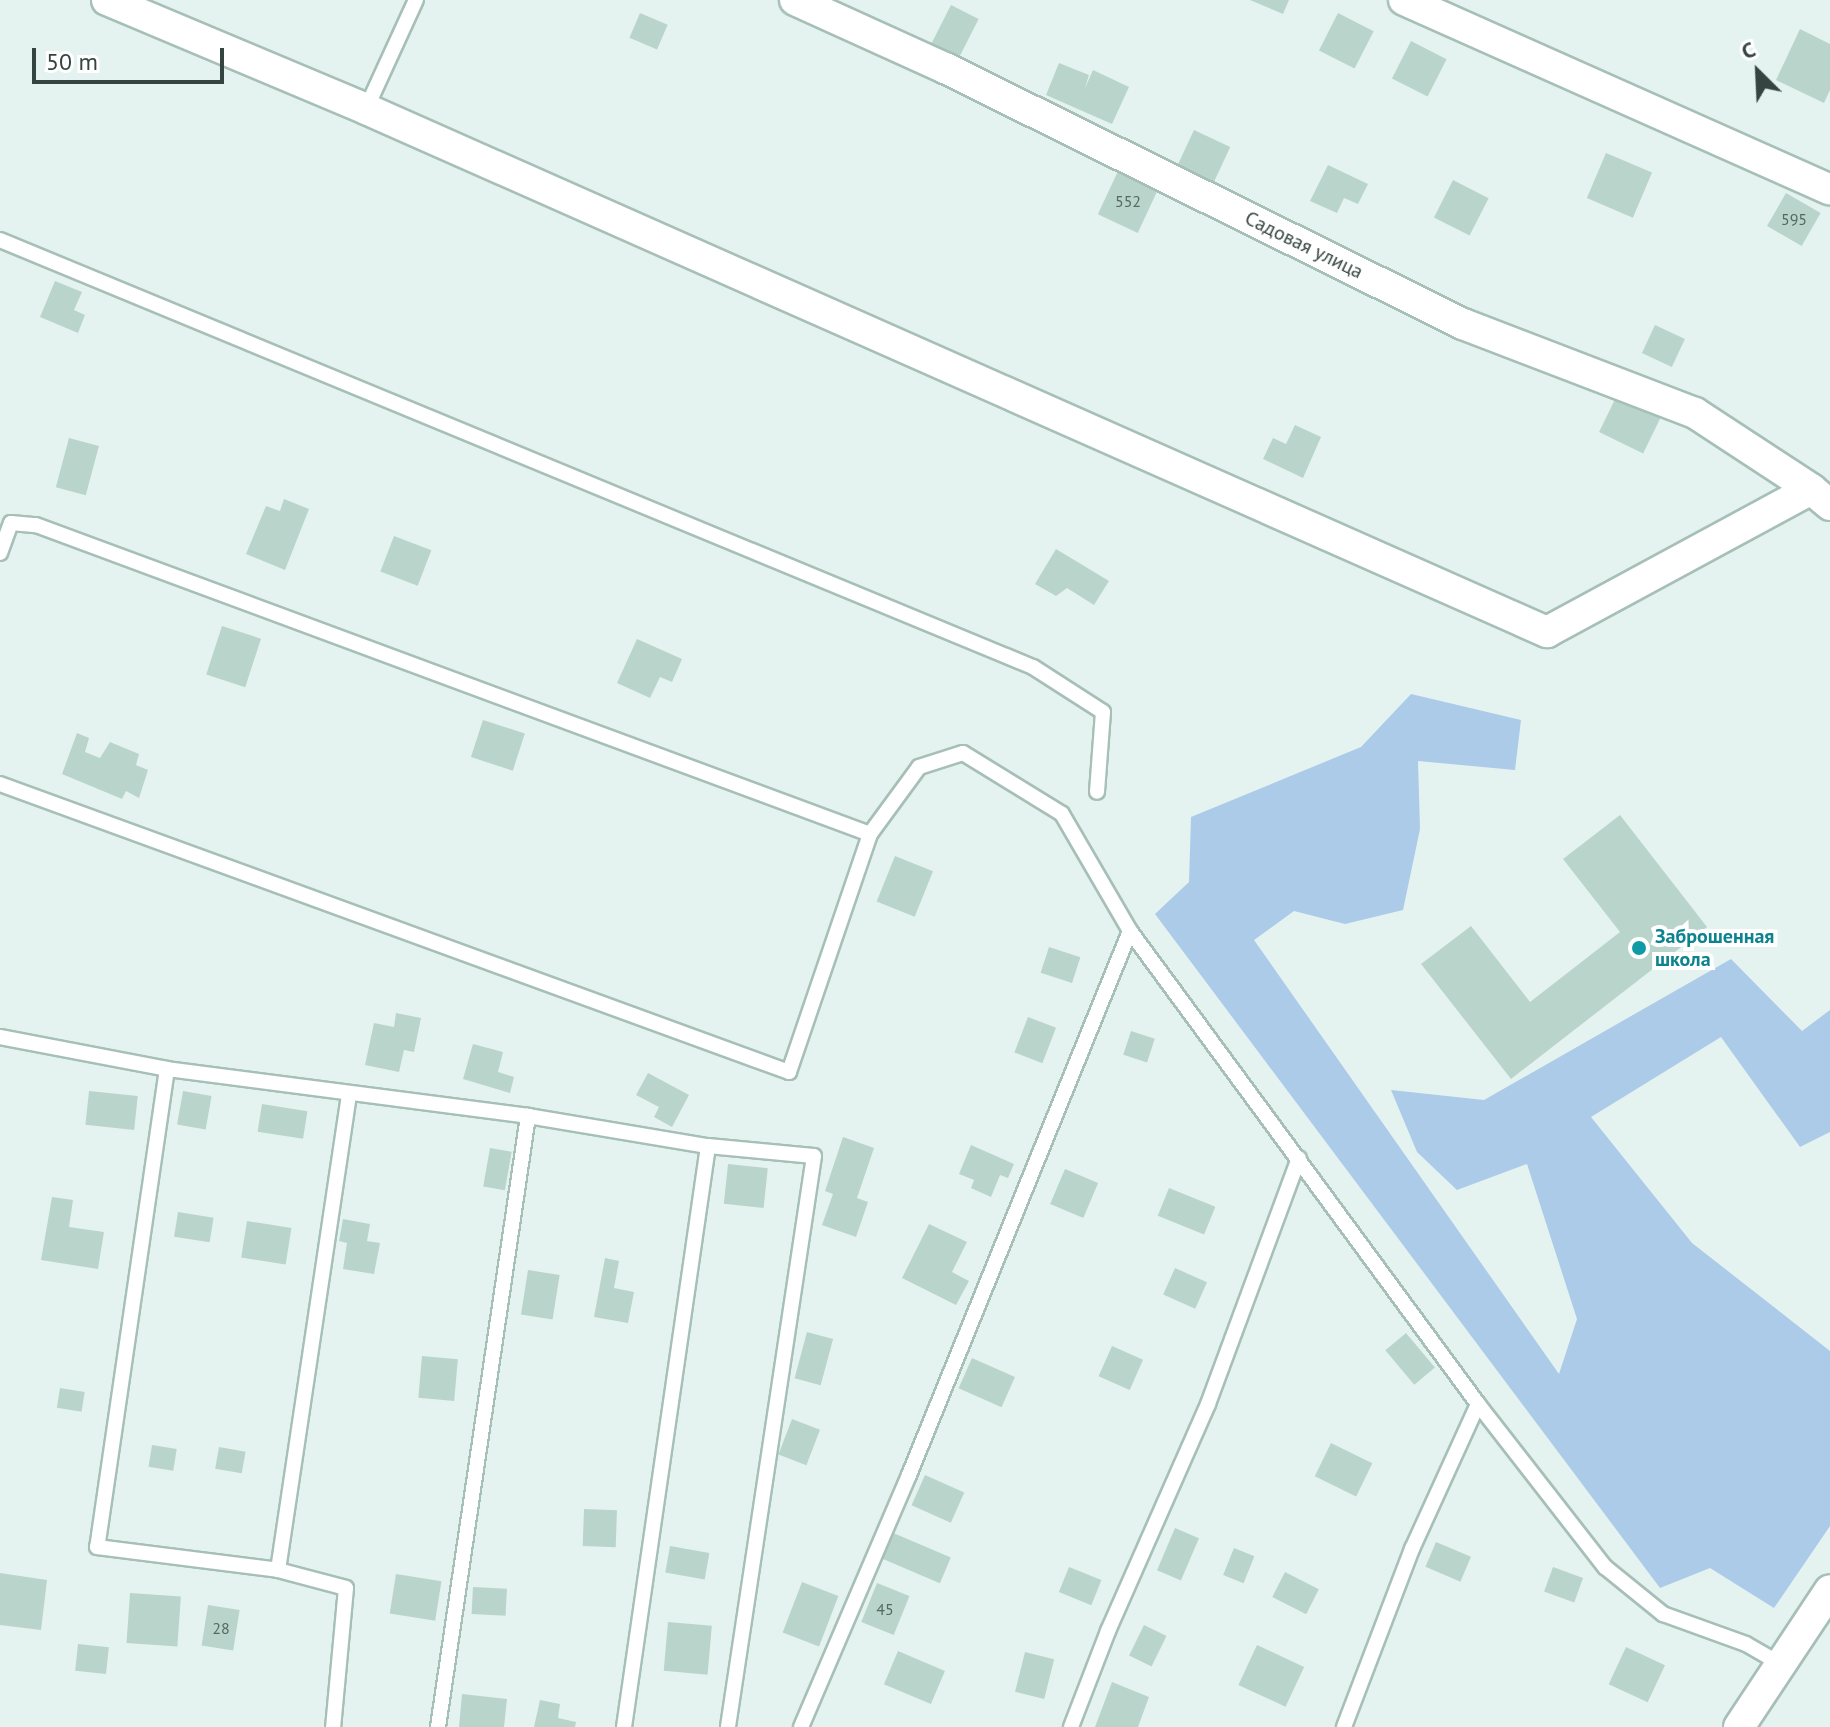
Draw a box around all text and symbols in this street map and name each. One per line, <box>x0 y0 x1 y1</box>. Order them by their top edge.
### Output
scale bar <box>36 32 228 82</box>
north arrow <box>1718 32 1798 112</box>
text: С <box>1737 35 1760 65</box>
text: 50 m <box>46 46 98 77</box>
house number: 552 <box>1115 191 1141 211</box>
street label: Садовая улица <box>1241 206 1367 284</box>
house number: 595 <box>1781 209 1807 229</box>
place label: Заброшенная школа <box>1655 924 1774 971</box>
marker: Заброшенная школа <box>1630 939 1648 957</box>
house number: 45 <box>876 1599 894 1619</box>
house number: 28 <box>212 1618 230 1638</box>

